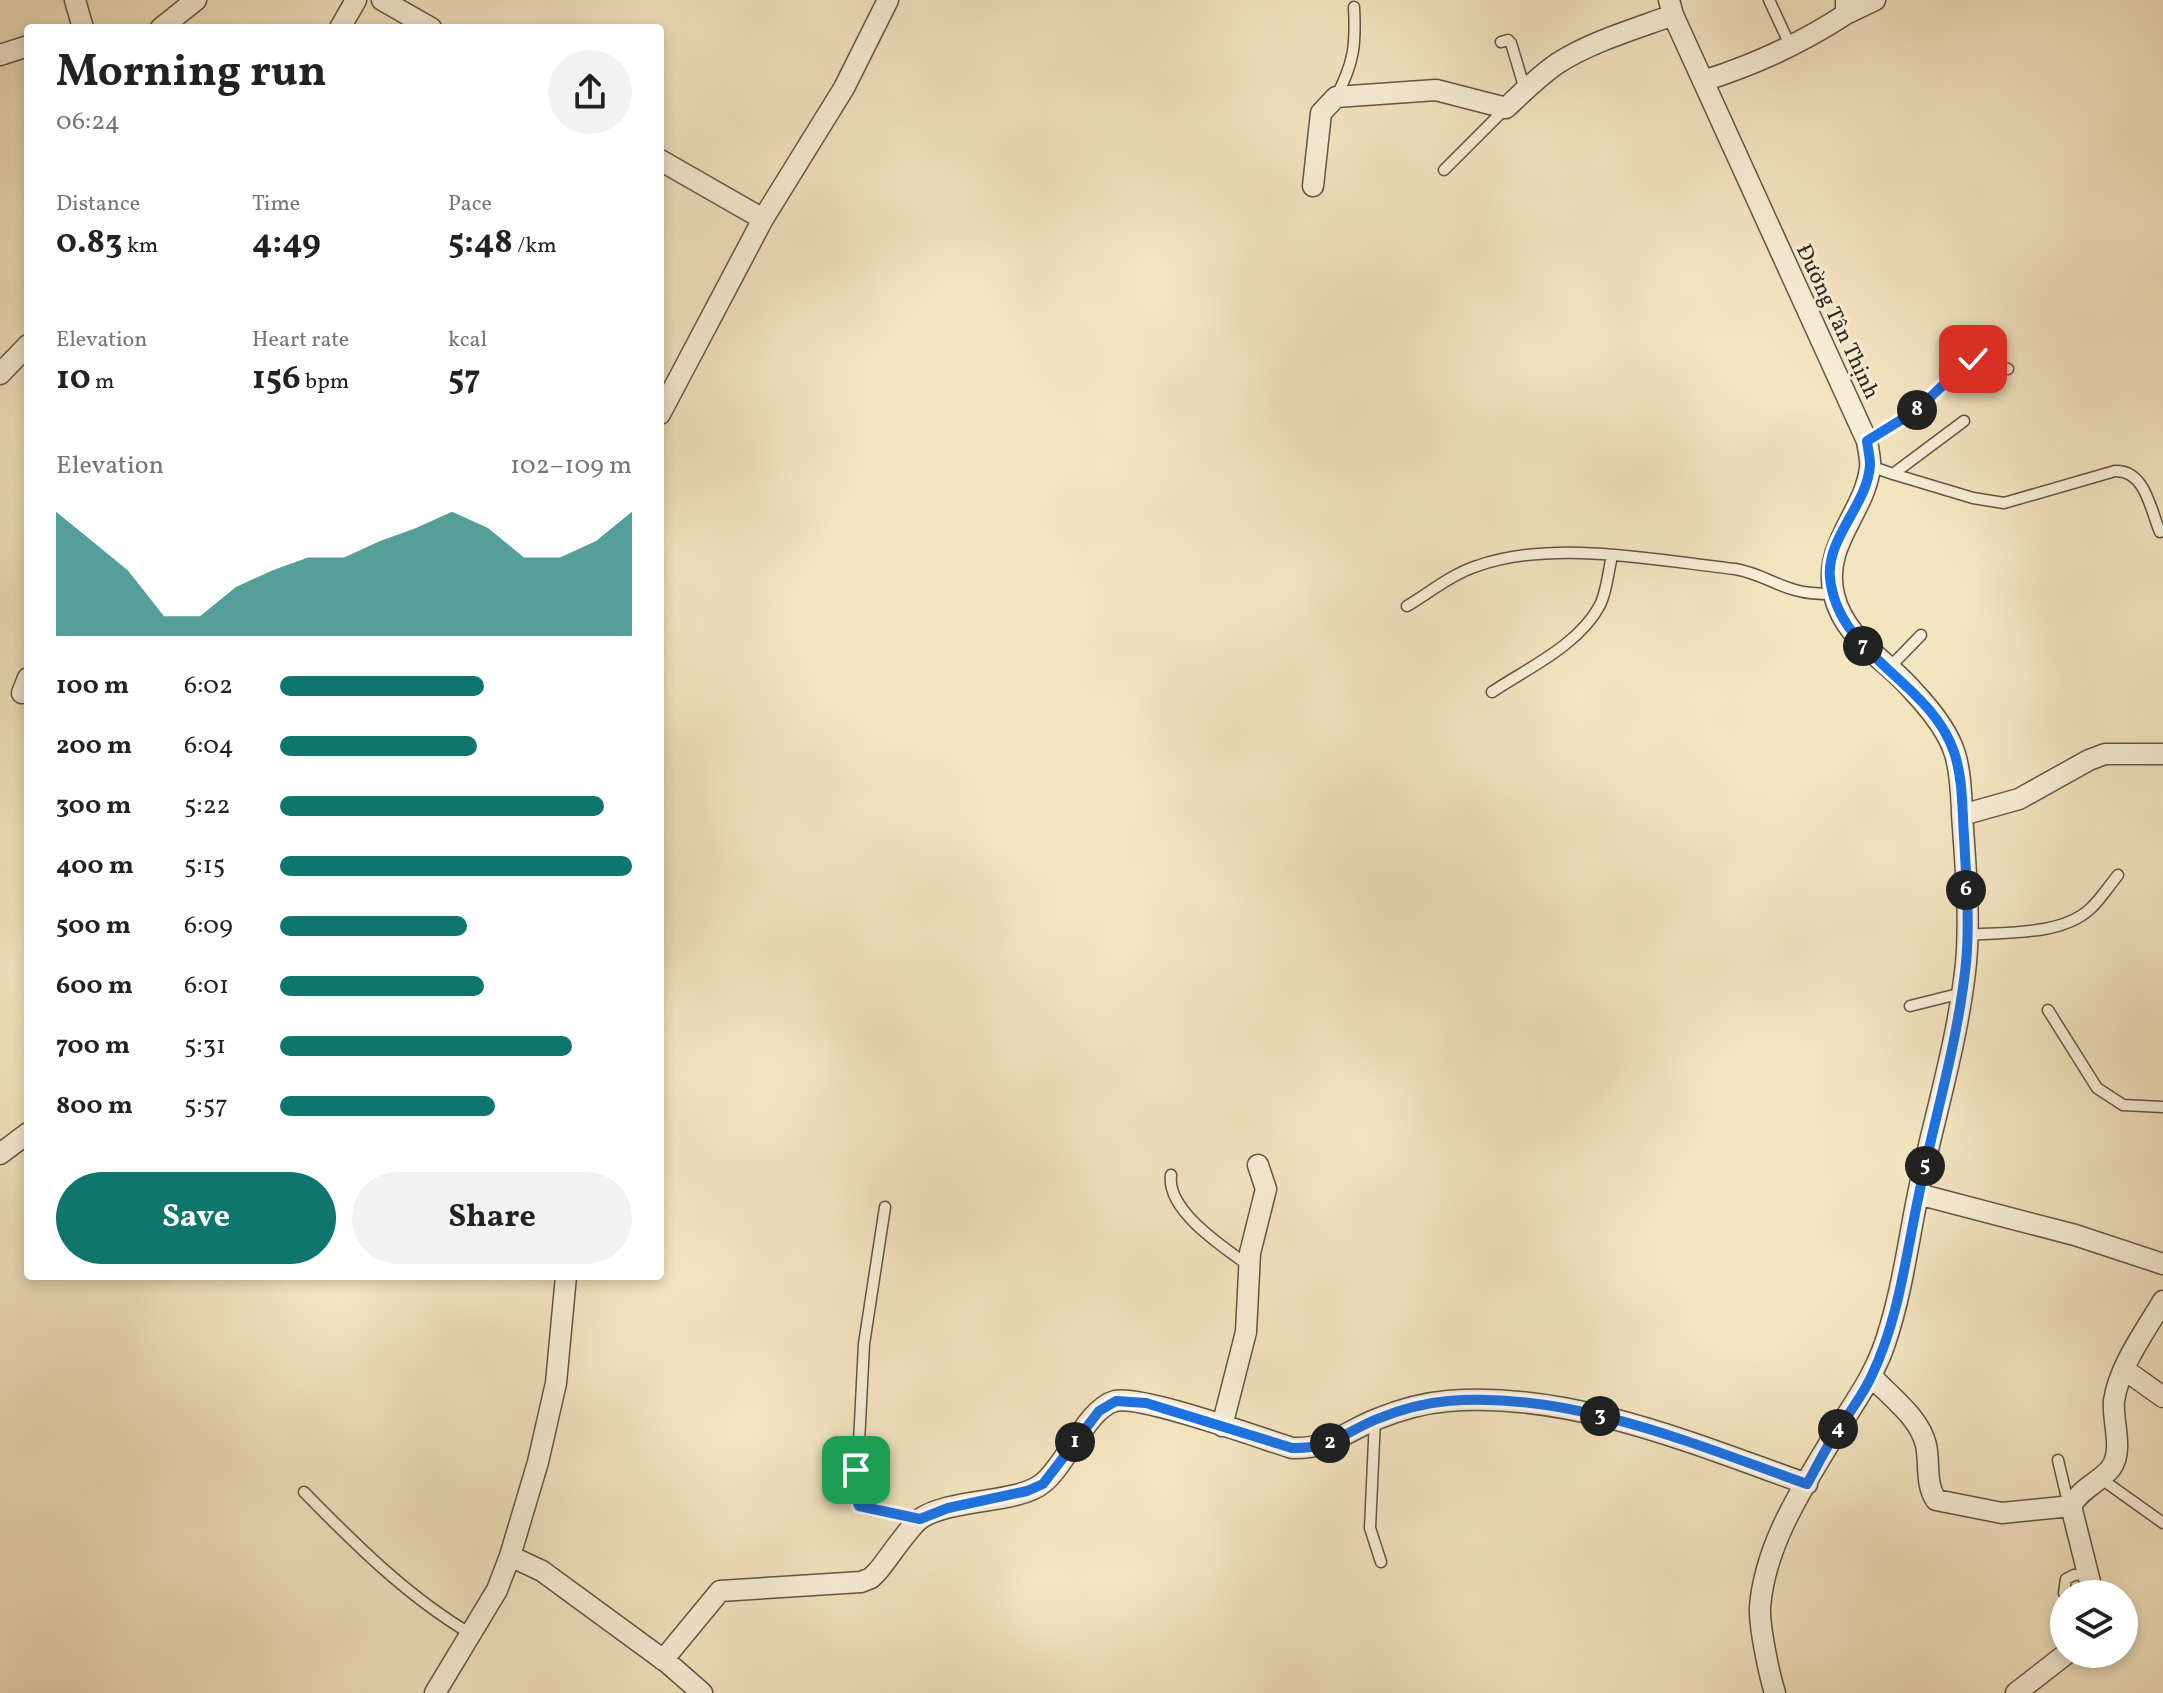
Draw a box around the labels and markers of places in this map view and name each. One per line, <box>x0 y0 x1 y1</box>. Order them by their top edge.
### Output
pin <box>1939 325 2007 393</box>
pin: 8 <box>1897 390 1937 430</box>
pin: 7 <box>1843 626 1883 666</box>
pin: 6 <box>1946 870 1986 910</box>
pin: 5 <box>1905 1146 1945 1186</box>
pin: 3 <box>1580 1396 1620 1436</box>
pin: 4 <box>1818 1409 1858 1449</box>
pin: 1 <box>1055 1422 1095 1462</box>
pin: 2 <box>1310 1423 1350 1463</box>
pin <box>822 1436 890 1504</box>

